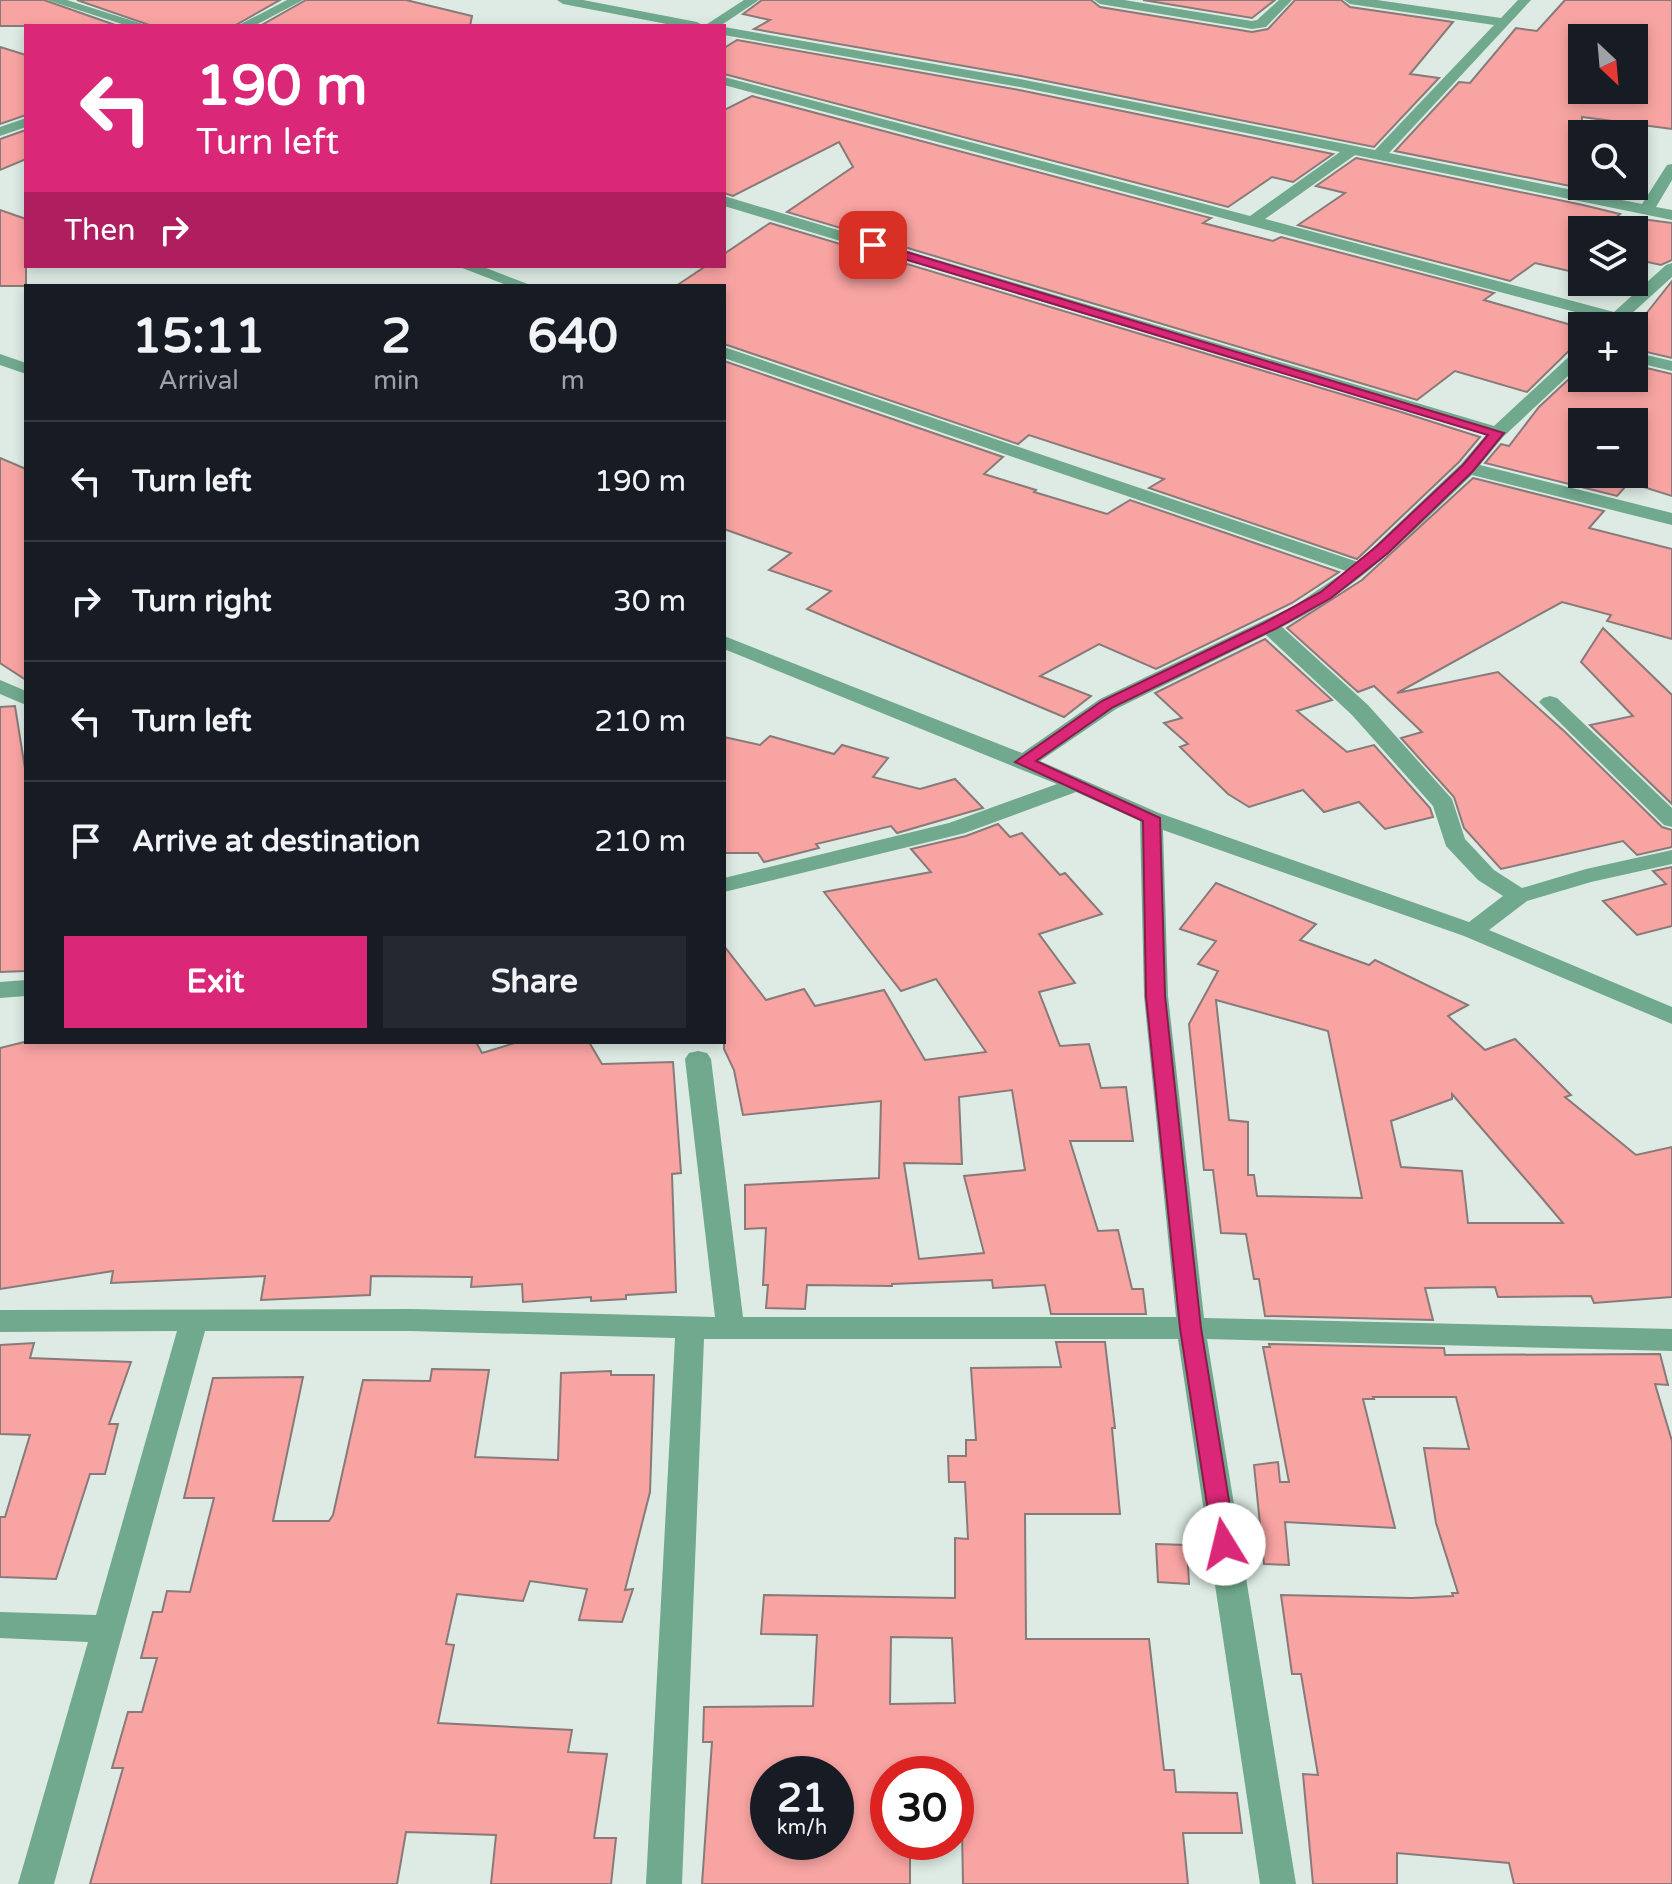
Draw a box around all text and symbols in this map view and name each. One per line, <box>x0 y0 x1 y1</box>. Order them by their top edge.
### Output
north arrow <box>1568 24 1648 104</box>
map controls <box>1568 24 1648 488</box>
text: 190 m <box>196 53 367 120</box>
icon: left <box>64 56 168 160</box>
button: search <box>1568 120 1648 200</box>
text: Turn left <box>196 121 339 164</box>
icon: right <box>152 208 196 252</box>
pin <box>839 211 907 279</box>
text: Then <box>64 212 136 249</box>
button: layers <box>1568 216 1648 296</box>
icon: arrive <box>851 223 895 267</box>
text: 15:11 <box>132 308 265 366</box>
text: 2 <box>381 308 411 366</box>
text: 640 <box>527 308 618 366</box>
button: + <box>1568 312 1648 392</box>
text: Arrival <box>158 365 239 396</box>
text: min <box>373 365 419 396</box>
text: m <box>561 365 585 396</box>
button: − <box>1568 408 1648 488</box>
icon: left <box>64 459 108 503</box>
text: Turn left <box>132 463 251 500</box>
text: 190 m <box>594 463 686 500</box>
icon: right <box>64 579 108 623</box>
text: Turn right <box>132 583 272 620</box>
text: 30 m <box>613 583 686 620</box>
icon: left <box>64 699 108 743</box>
text: Turn left <box>132 703 251 740</box>
text: 210 m <box>594 703 686 740</box>
icon: arrive <box>64 819 108 863</box>
text: Arrive at destination <box>132 823 420 860</box>
text: 210 m <box>594 823 686 860</box>
button: Exit <box>64 936 367 1028</box>
button: Share <box>383 936 686 1028</box>
position arrow <box>1182 1502 1266 1586</box>
speed limit sign: 30 <box>870 1756 974 1860</box>
text: 21 <box>777 1774 827 1822</box>
text: km/h <box>777 1816 827 1840</box>

